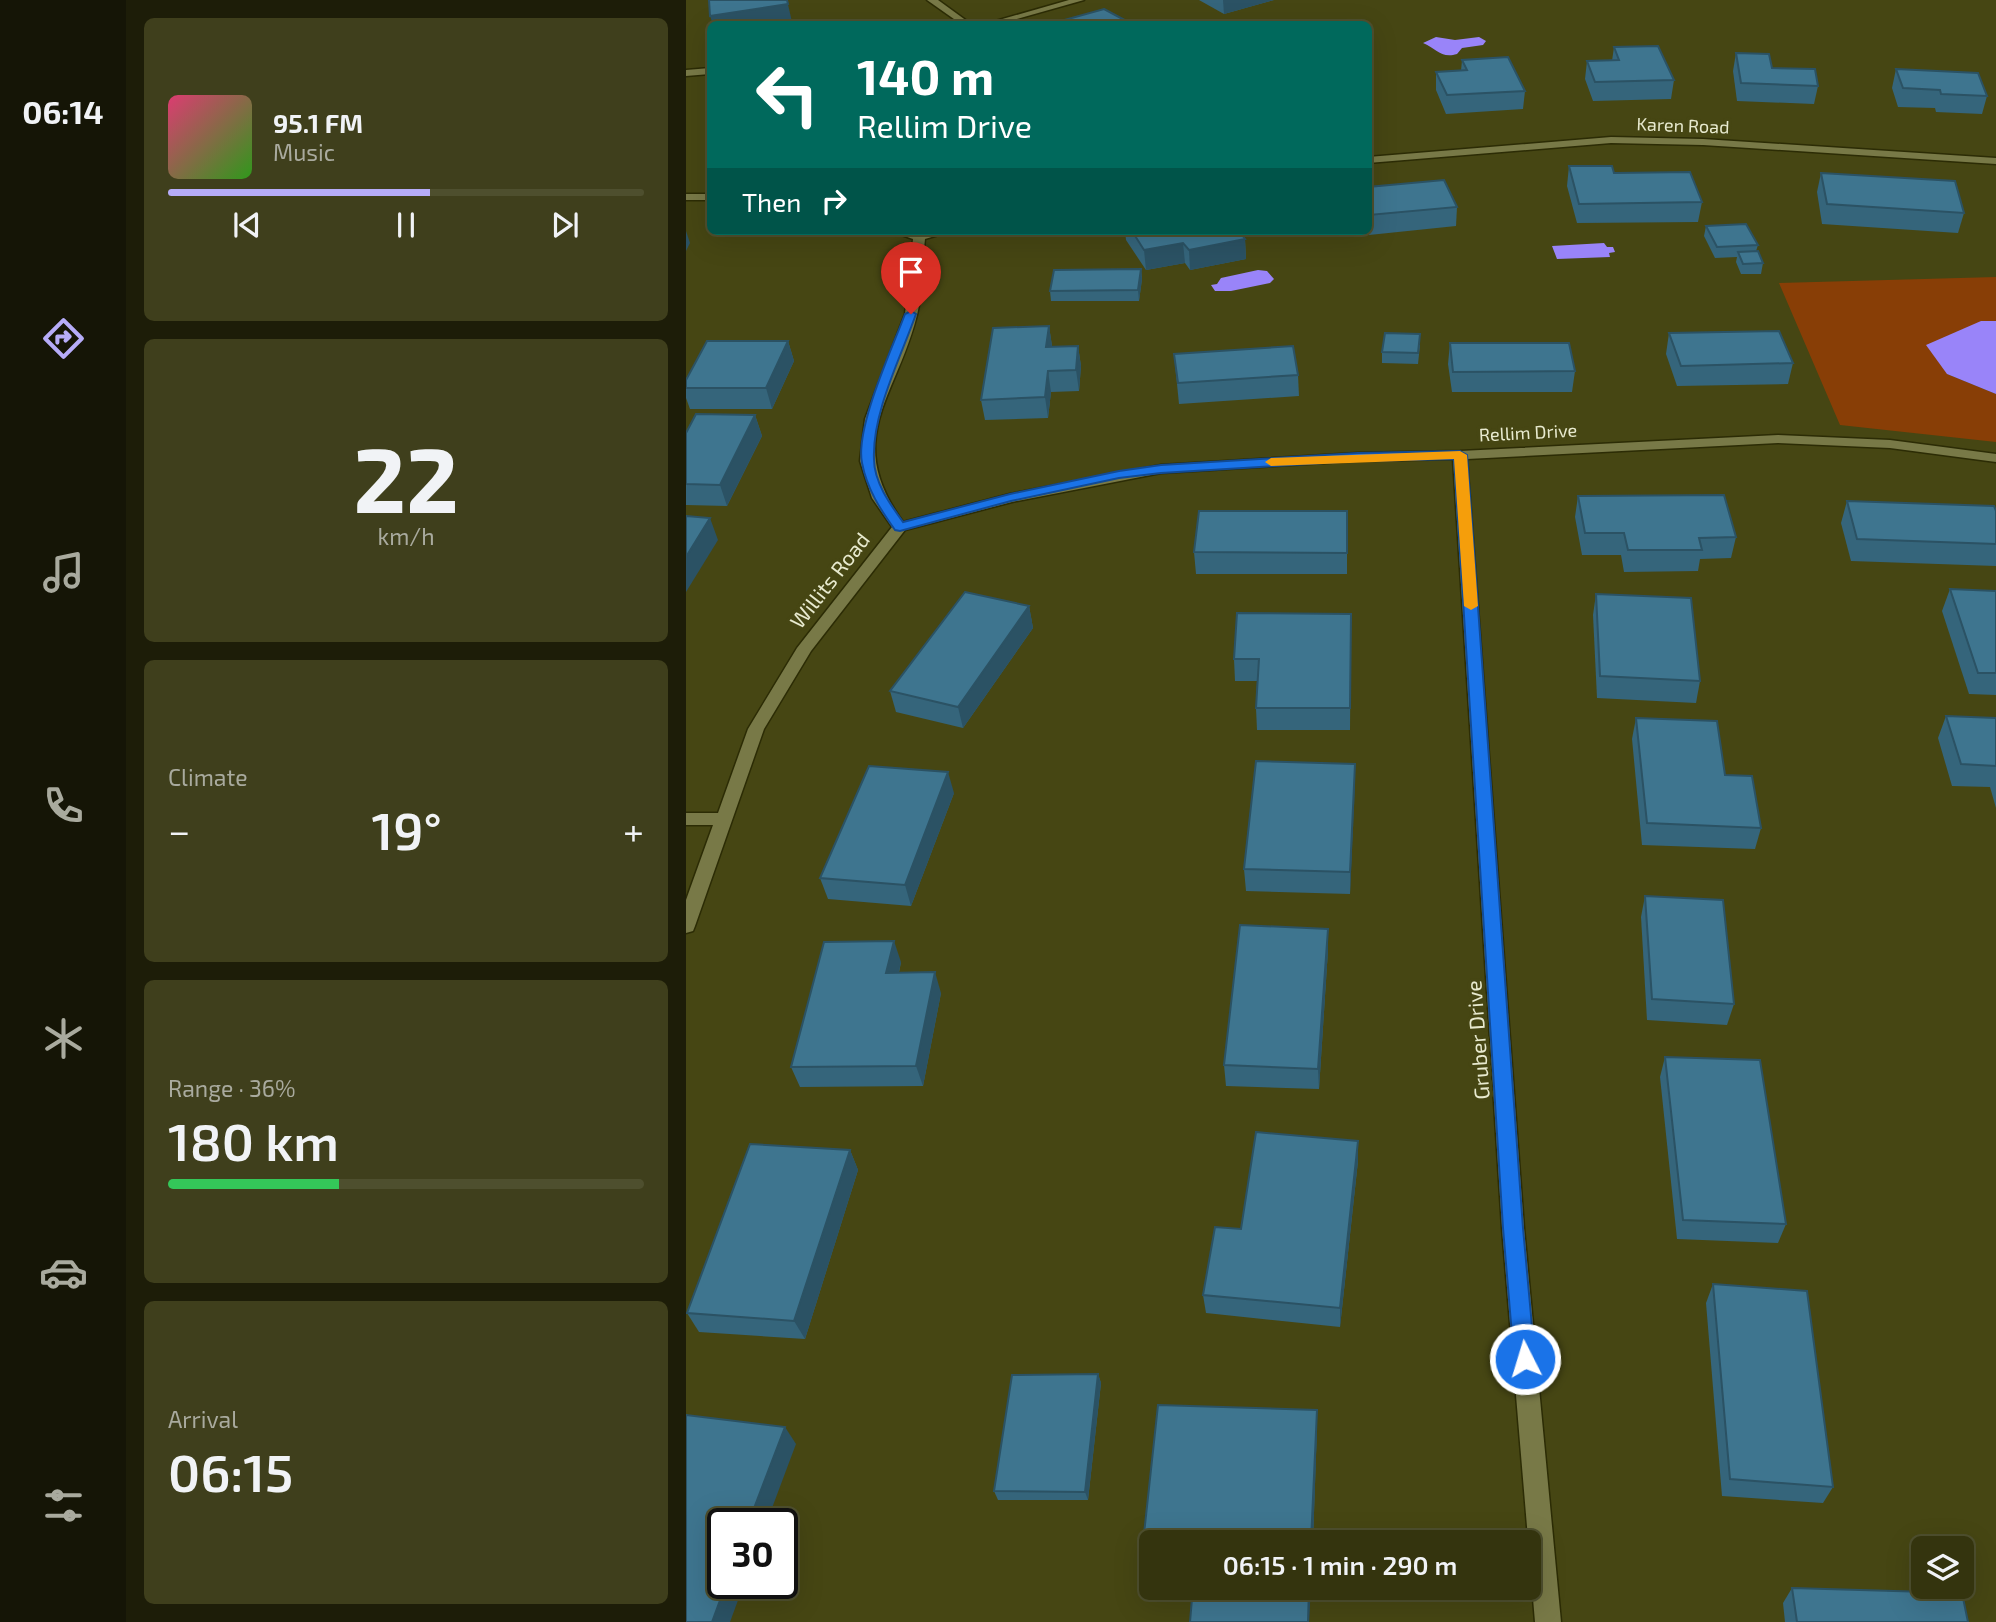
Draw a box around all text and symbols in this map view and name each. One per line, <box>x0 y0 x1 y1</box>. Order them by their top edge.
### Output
text: 140 m <box>857 46 994 105</box>
icon: left <box>742 49 833 140</box>
text: 06:14 <box>22 92 104 130</box>
text: Rellim Drive <box>857 106 1032 144</box>
text: 95.1 FM <box>273 107 363 138</box>
street label: Karen Road <box>1636 112 1730 138</box>
text: Music <box>273 138 335 166</box>
icon: right <box>815 182 853 220</box>
text: Then <box>742 186 801 217</box>
icon: previous <box>228 206 266 244</box>
icon: pause <box>387 206 425 244</box>
icon: next <box>546 206 584 244</box>
pin <box>881 242 941 314</box>
icon: arrive <box>892 253 930 291</box>
icon: directions <box>39 314 88 363</box>
street label: Rellim Drive <box>1478 418 1578 446</box>
text: 22 <box>353 422 459 531</box>
text: km/h <box>377 522 435 550</box>
street label: Willits Road <box>784 527 874 633</box>
icon: music <box>39 548 88 597</box>
text: Climate <box>168 763 248 791</box>
icon: phone <box>39 781 88 830</box>
text: 19° <box>371 798 442 860</box>
text: − <box>168 807 190 853</box>
text: + <box>623 807 644 853</box>
street label: Gruber Drive <box>1460 980 1494 1100</box>
icon: climate <box>39 1014 88 1063</box>
text: Range · 36% <box>168 1074 296 1102</box>
text: 180 km <box>168 1109 339 1171</box>
icon: car <box>39 1248 88 1297</box>
position arrow <box>1488 1322 1562 1396</box>
text: Arrival <box>168 1405 238 1433</box>
text: 06:15 <box>168 1440 293 1502</box>
icon: filters <box>39 1481 88 1530</box>
speed limit sign: 30 <box>707 1508 798 1599</box>
map controls <box>1911 1536 1974 1599</box>
button: layers <box>1911 1536 1974 1599</box>
text: 06:15 · 1 min · 290 m <box>1223 1549 1457 1580</box>

